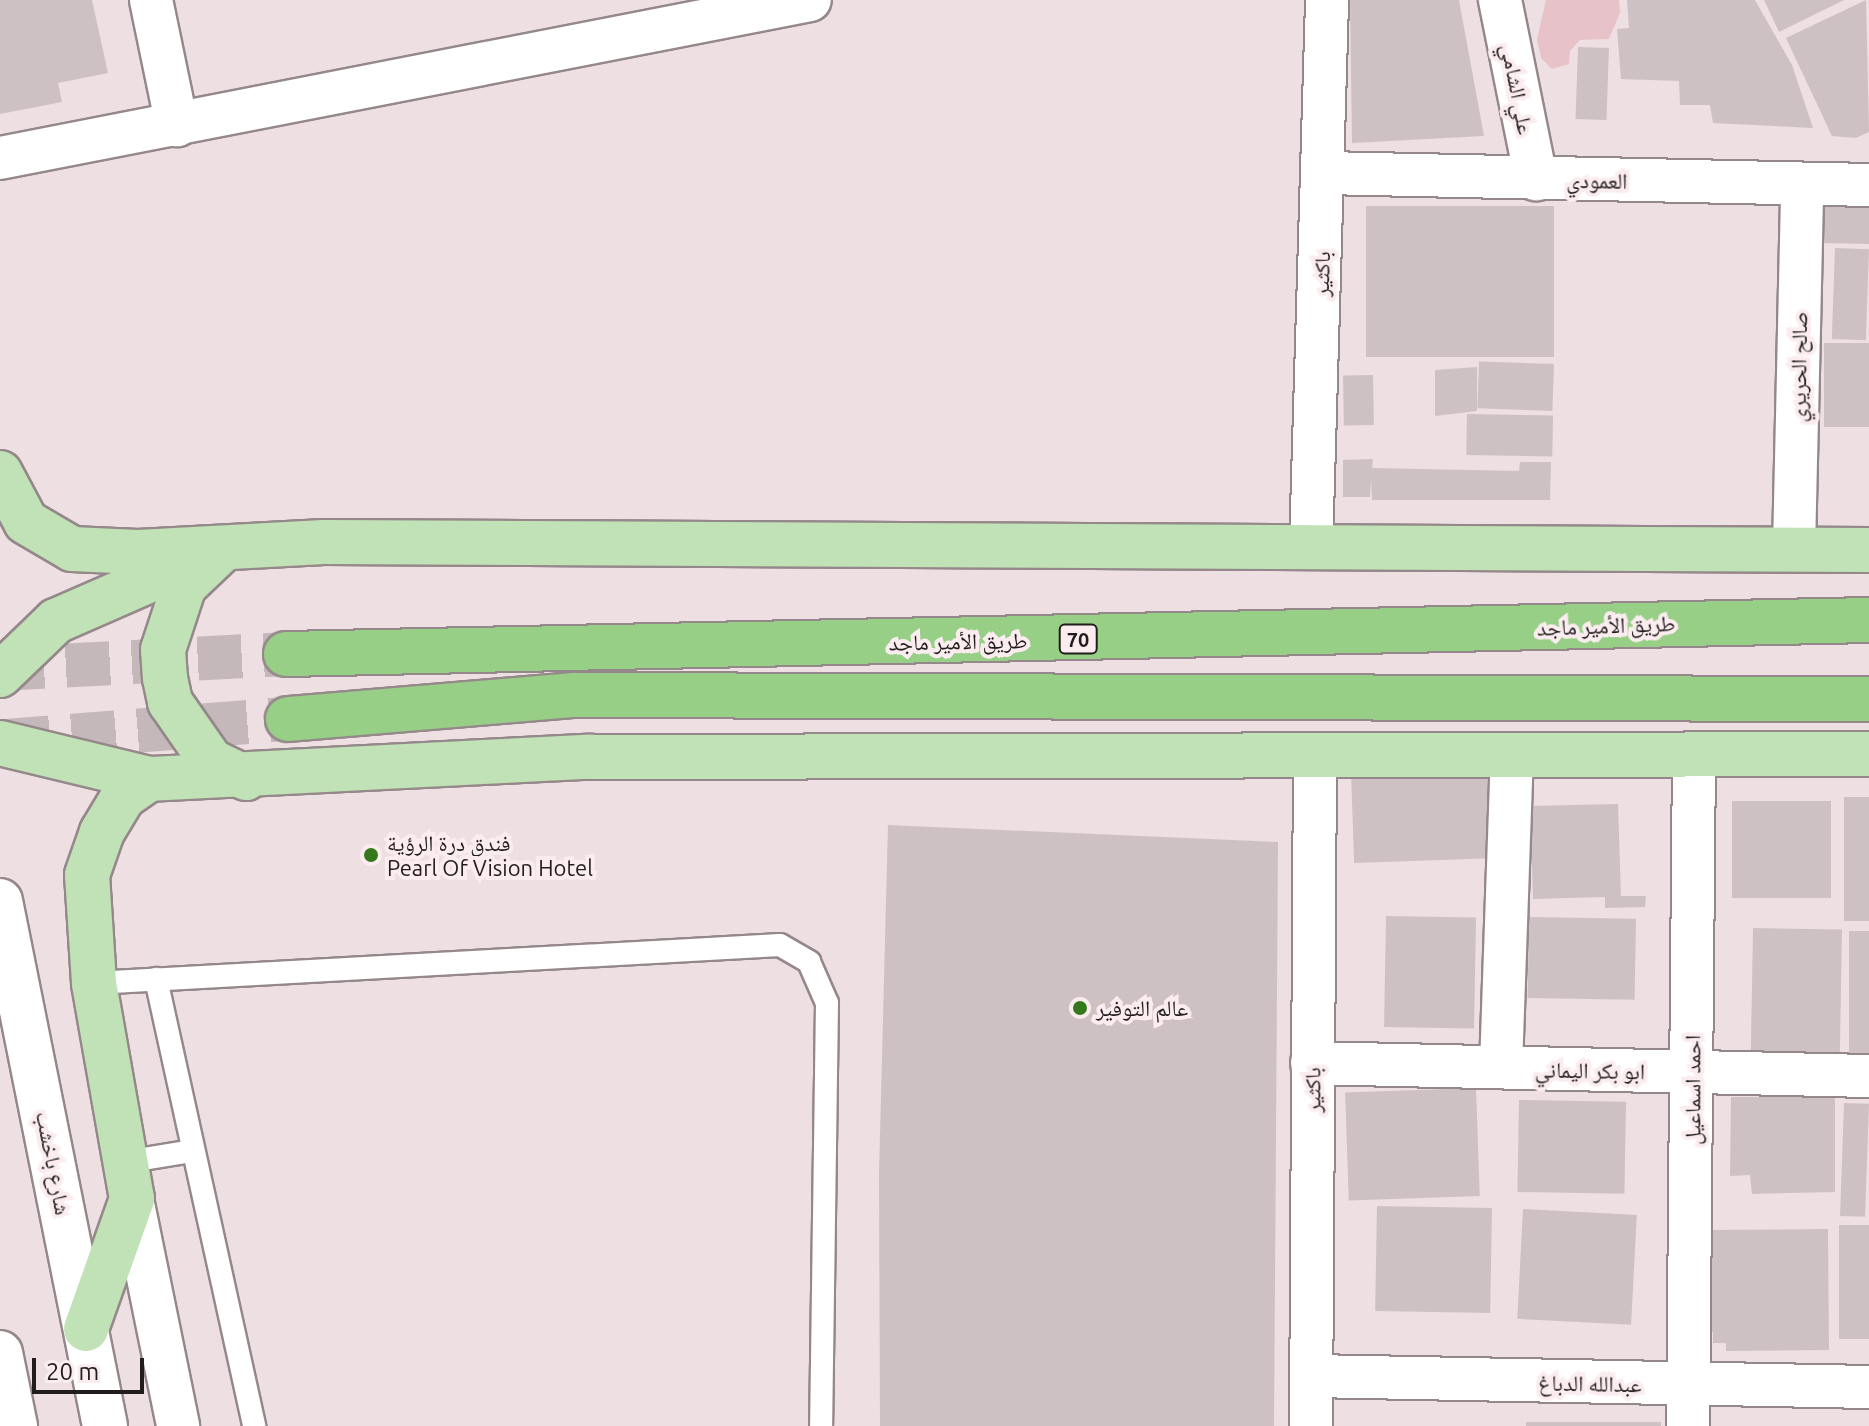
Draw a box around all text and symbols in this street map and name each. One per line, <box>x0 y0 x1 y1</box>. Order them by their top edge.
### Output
street label: علي الشامي <box>1496 41 1540 137</box>
street label: العمودي <box>1566 166 1628 194</box>
street label: باكثير <box>1307 251 1335 297</box>
street label: صالح الحريري <box>1784 311 1812 423</box>
street label: طريق الأمير ماجد <box>1536 609 1676 641</box>
road number: 70 <box>1058 623 1098 655</box>
street label: طريق الأمير ماجد <box>888 627 1028 655</box>
place label: فندق درة الرؤية Pearl Of Vision Hotel <box>387 829 593 880</box>
marker: فندق درة الرؤية Pearl Of Vision Hotel <box>362 846 380 864</box>
place label: عالم التوفير <box>1096 995 1188 1021</box>
marker: عالم التوفير <box>1071 999 1089 1017</box>
street label: احمد اسماعيل <box>1679 1035 1705 1145</box>
street label: ابو بكر اليماني <box>1535 1056 1645 1084</box>
street label: باكثير <box>1299 1067 1325 1113</box>
street label: شارع باخشب <box>31 1109 77 1217</box>
scale bar <box>36 1342 148 1392</box>
text: 20 m <box>46 1358 99 1385</box>
street label: عبدالله الدباغ <box>1538 1369 1642 1397</box>

